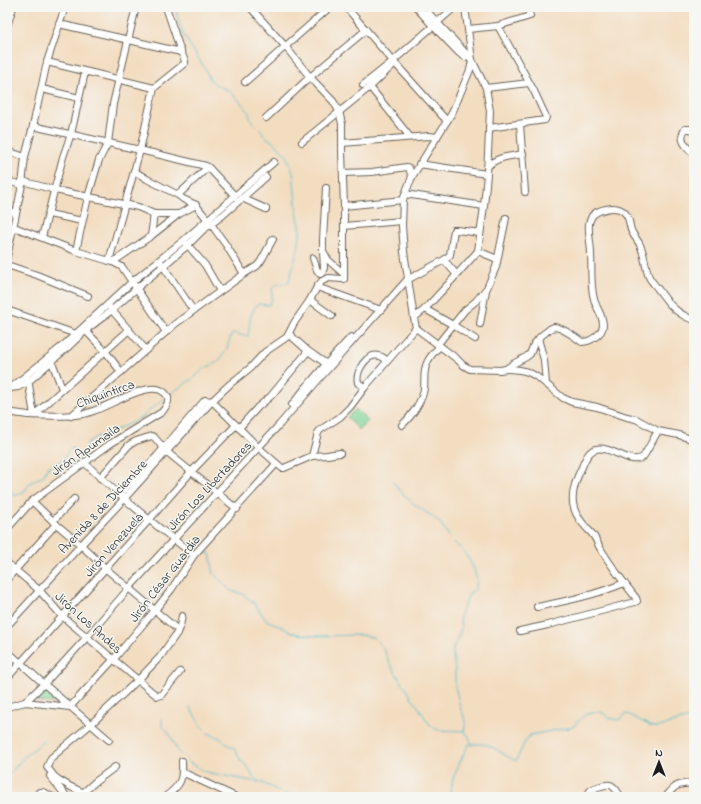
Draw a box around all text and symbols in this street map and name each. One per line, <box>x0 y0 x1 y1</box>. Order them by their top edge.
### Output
street label: Chiquintirca <box>74 375 137 414</box>
street label: Jirón Apumaila <box>48 419 124 481</box>
street label: Jirón Los Libertadores <box>163 437 257 535</box>
street label: Avenida 8 de Diciembre <box>54 456 152 558</box>
street label: Jirón Venezuela <box>80 508 148 582</box>
street label: Jirón César Guardia <box>125 531 205 627</box>
street label: Jirón Los Andes <box>50 588 126 659</box>
north arrow <box>639 742 679 782</box>
text: N <box>655 745 663 761</box>

